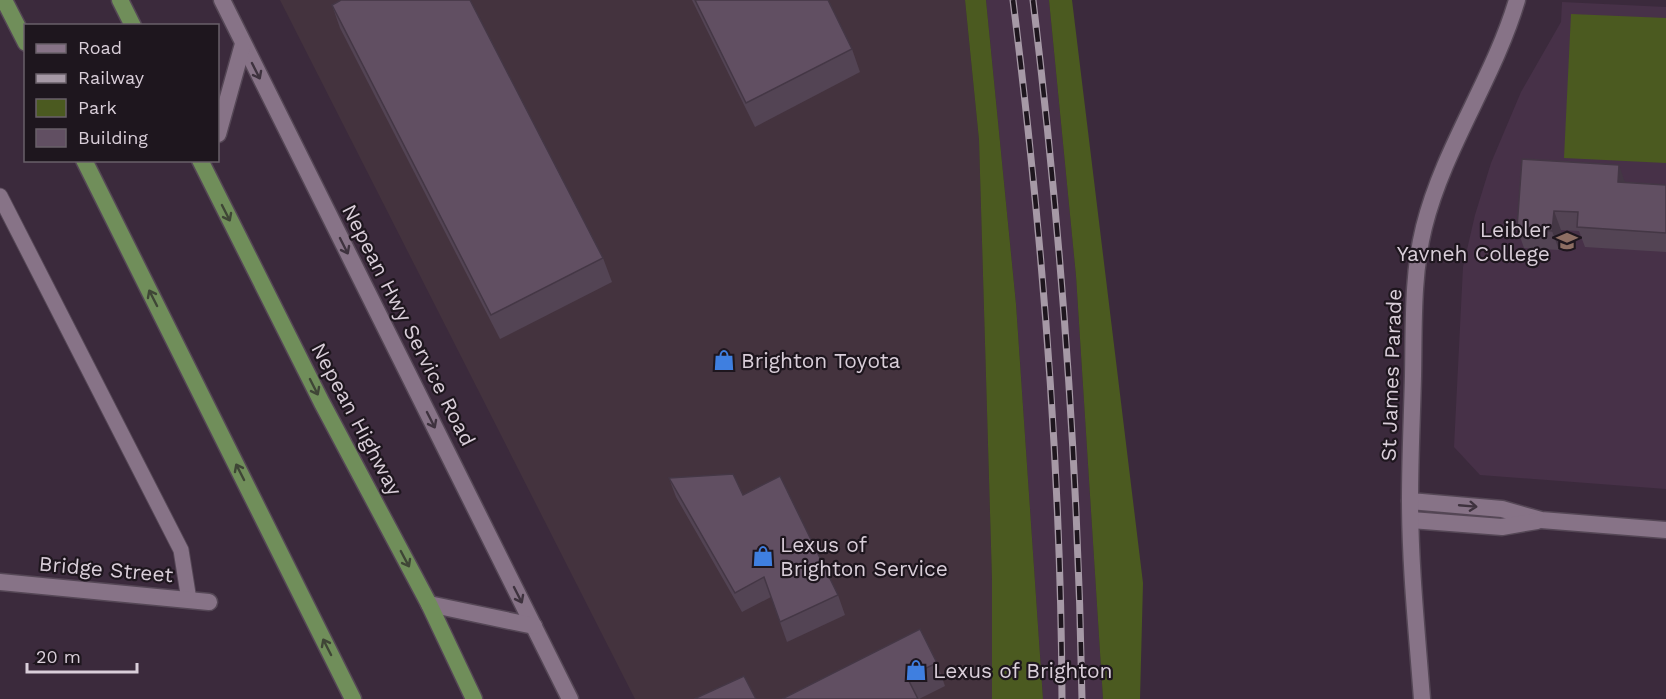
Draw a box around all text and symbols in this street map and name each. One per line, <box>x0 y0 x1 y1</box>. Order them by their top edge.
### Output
legend <box>24 24 219 162</box>
text: Road <box>78 37 122 58</box>
one-way arrow <box>251 62 263 80</box>
text: Railway <box>78 67 145 88</box>
text: Park <box>78 97 117 118</box>
text: Building <box>78 127 148 148</box>
street label: Nepean Hwy Service Road <box>337 200 481 450</box>
one-way arrow <box>221 203 233 221</box>
place label: Leibler Yavneh College <box>1397 217 1550 266</box>
school or university icon: Leibler Yavneh College <box>1555 229 1579 253</box>
one-way arrow <box>338 236 350 254</box>
street label: St James Parade <box>1375 288 1407 462</box>
one-way arrow <box>147 289 158 307</box>
street label: Nepean Highway <box>306 338 408 500</box>
shop icon: Brighton Toyota <box>712 348 736 372</box>
place label: Brighton Toyota <box>741 348 901 373</box>
one-way arrow <box>308 378 320 395</box>
one-way arrow <box>426 411 437 429</box>
one-way arrow <box>234 464 245 482</box>
one-way arrow <box>1458 501 1478 512</box>
place label: Lexus of Brighton Service <box>780 532 948 581</box>
shop icon: Lexus of Brighton Service <box>751 544 775 568</box>
one-way arrow <box>400 550 411 568</box>
street label: Bridge Street <box>38 551 174 587</box>
one-way arrow <box>513 585 525 603</box>
scale bar <box>27 636 136 674</box>
one-way arrow <box>321 638 333 656</box>
text: 20 m <box>36 646 81 667</box>
shop icon: Lexus of Brighton <box>904 658 928 682</box>
place label: Lexus of Brighton <box>933 658 1113 683</box>

